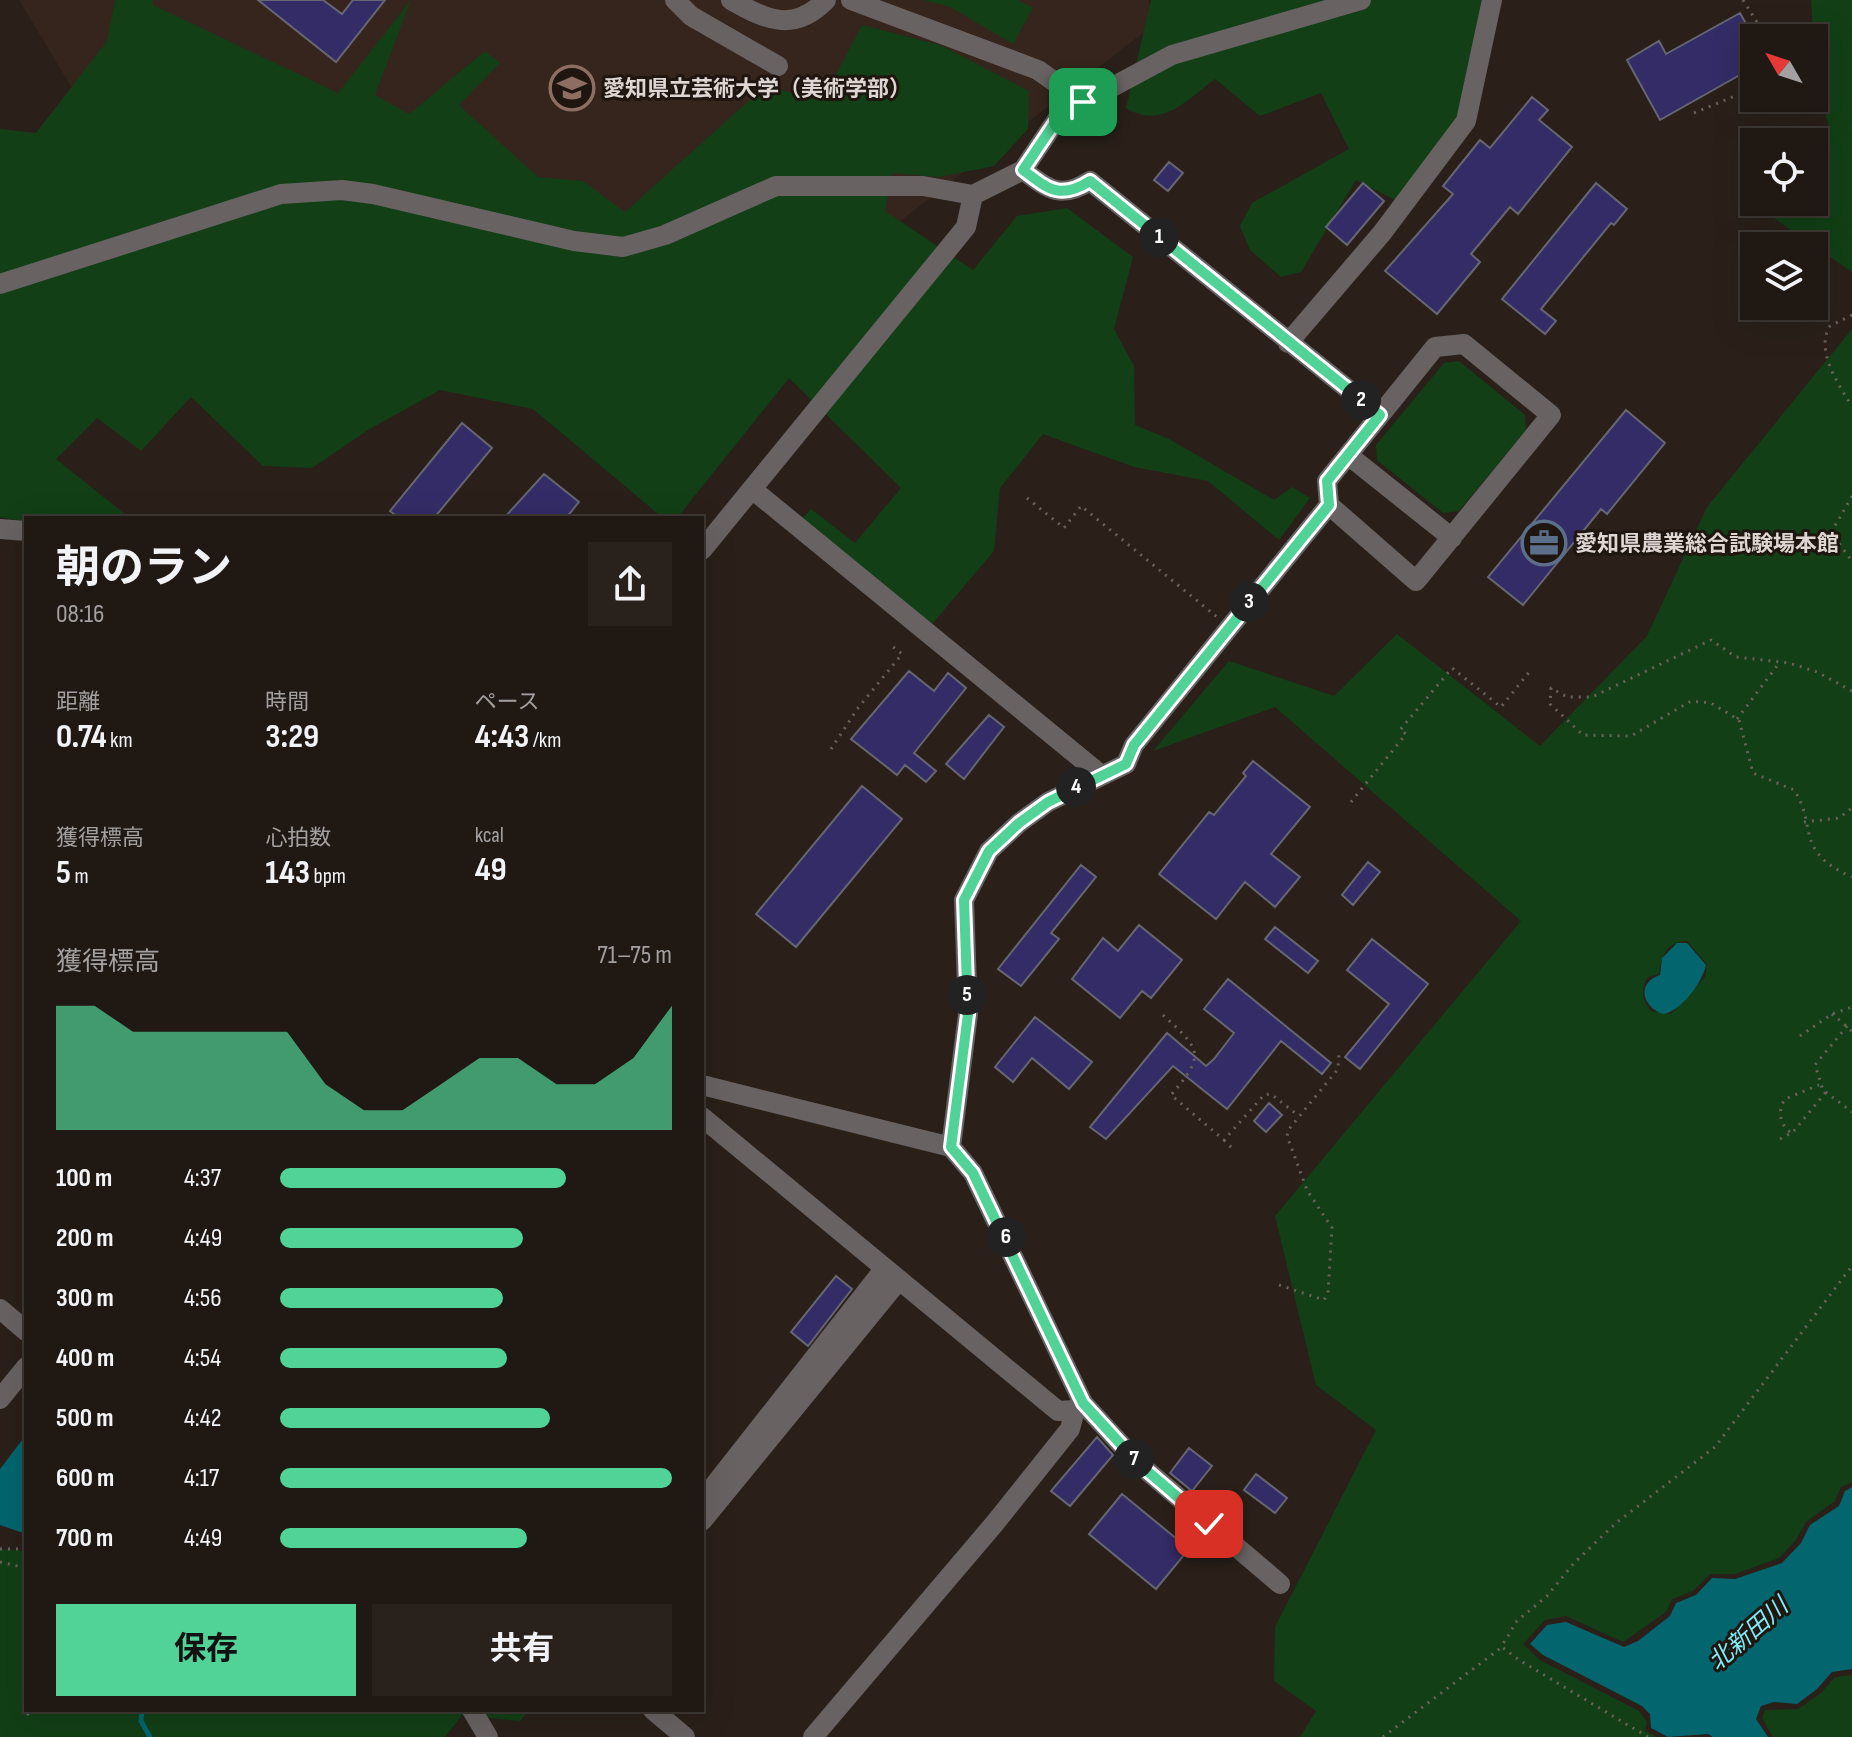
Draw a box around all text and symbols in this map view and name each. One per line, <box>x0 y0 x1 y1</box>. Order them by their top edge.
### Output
north arrow <box>1740 24 1828 112</box>
map controls <box>1740 24 1828 320</box>
school or university icon: 愛知県立芸術大学（美術学部） <box>548 64 596 112</box>
pin <box>1049 68 1117 136</box>
place label: 愛知県立芸術大学（美術学部） <box>603 76 911 103</box>
icon: arrive <box>1061 80 1105 124</box>
button: locate <box>1740 128 1828 216</box>
pin: 1 <box>1139 217 1179 257</box>
text: 1 <box>1155 223 1163 250</box>
button: layers <box>1740 232 1828 320</box>
pin: 2 <box>1341 380 1381 420</box>
text: 2 <box>1356 386 1366 413</box>
office icon: 愛知県農業総合試験場本館 <box>1520 519 1568 567</box>
place label: 愛知県農業総合試験場本館 <box>1575 531 1839 558</box>
text: 朝のラン <box>56 542 232 595</box>
button: share <box>588 542 672 626</box>
pin: 3 <box>1229 582 1269 622</box>
text: 3 <box>1244 588 1254 615</box>
text: 08:16 <box>56 599 104 630</box>
text: 距離 <box>56 689 100 716</box>
text: 時間 <box>265 689 309 716</box>
text: ペース <box>475 689 540 716</box>
text: 0.74 <box>56 716 107 757</box>
text: 3:29 <box>265 716 319 757</box>
text: 4:43 <box>475 716 529 757</box>
text: km <box>107 727 133 754</box>
text: /km <box>529 727 561 754</box>
pin: 4 <box>1056 767 1096 807</box>
text: 4 <box>1071 773 1081 800</box>
text: kcal <box>475 822 504 849</box>
text: 獲得標高 <box>56 825 144 852</box>
text: 心拍数 <box>265 825 331 852</box>
text: 49 <box>475 849 507 890</box>
text: 5 <box>56 852 71 893</box>
text: 143 <box>265 852 310 893</box>
text: m <box>71 863 89 890</box>
text: bpm <box>310 863 346 890</box>
text: 71–75 m <box>597 940 672 971</box>
text: 獲得標高 <box>56 947 160 978</box>
pin: 5 <box>947 975 987 1015</box>
text: 5 <box>962 981 972 1008</box>
text: 100 m <box>56 1163 112 1194</box>
text: 4:37 <box>184 1163 221 1194</box>
pin: 6 <box>986 1217 1026 1257</box>
text: 200 m <box>56 1223 113 1254</box>
text: 4:49 <box>184 1223 222 1254</box>
text: 6 <box>1001 1223 1011 1250</box>
text: 300 m <box>56 1283 114 1314</box>
text: 4:56 <box>184 1283 222 1314</box>
text: 400 m <box>56 1343 114 1374</box>
text: 4:54 <box>184 1343 221 1374</box>
text: 500 m <box>56 1403 113 1434</box>
text: 4:42 <box>184 1403 222 1434</box>
pin: 7 <box>1114 1439 1154 1479</box>
text: 7 <box>1129 1445 1139 1472</box>
text: 600 m <box>56 1463 114 1494</box>
text: 4:17 <box>184 1463 219 1494</box>
pin <box>1175 1490 1243 1558</box>
icon: check <box>1187 1502 1231 1546</box>
text: 700 m <box>56 1523 113 1554</box>
text: 4:49 <box>184 1523 222 1554</box>
water label: 北新田川 <box>1703 1590 1796 1677</box>
button: 保存 <box>56 1604 356 1696</box>
button: 共有 <box>372 1604 672 1696</box>

